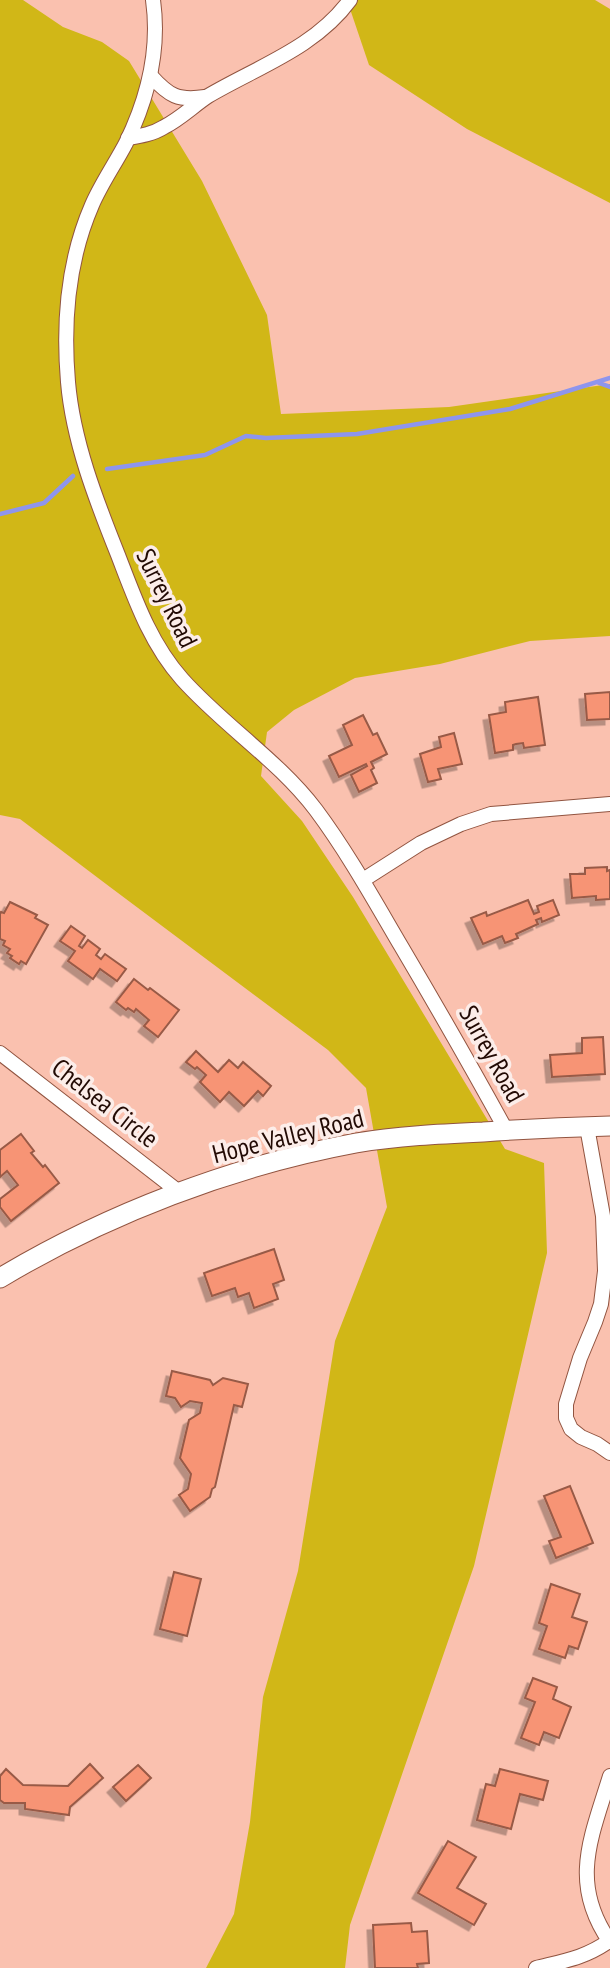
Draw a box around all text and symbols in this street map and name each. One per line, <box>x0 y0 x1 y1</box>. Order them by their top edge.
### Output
street label: Surrey Road <box>129 543 205 653</box>
street label: Surrey Road <box>452 999 533 1108</box>
street label: Chelsea Circle <box>45 1051 165 1154</box>
street label: Hope Valley Road <box>209 1101 367 1170</box>

